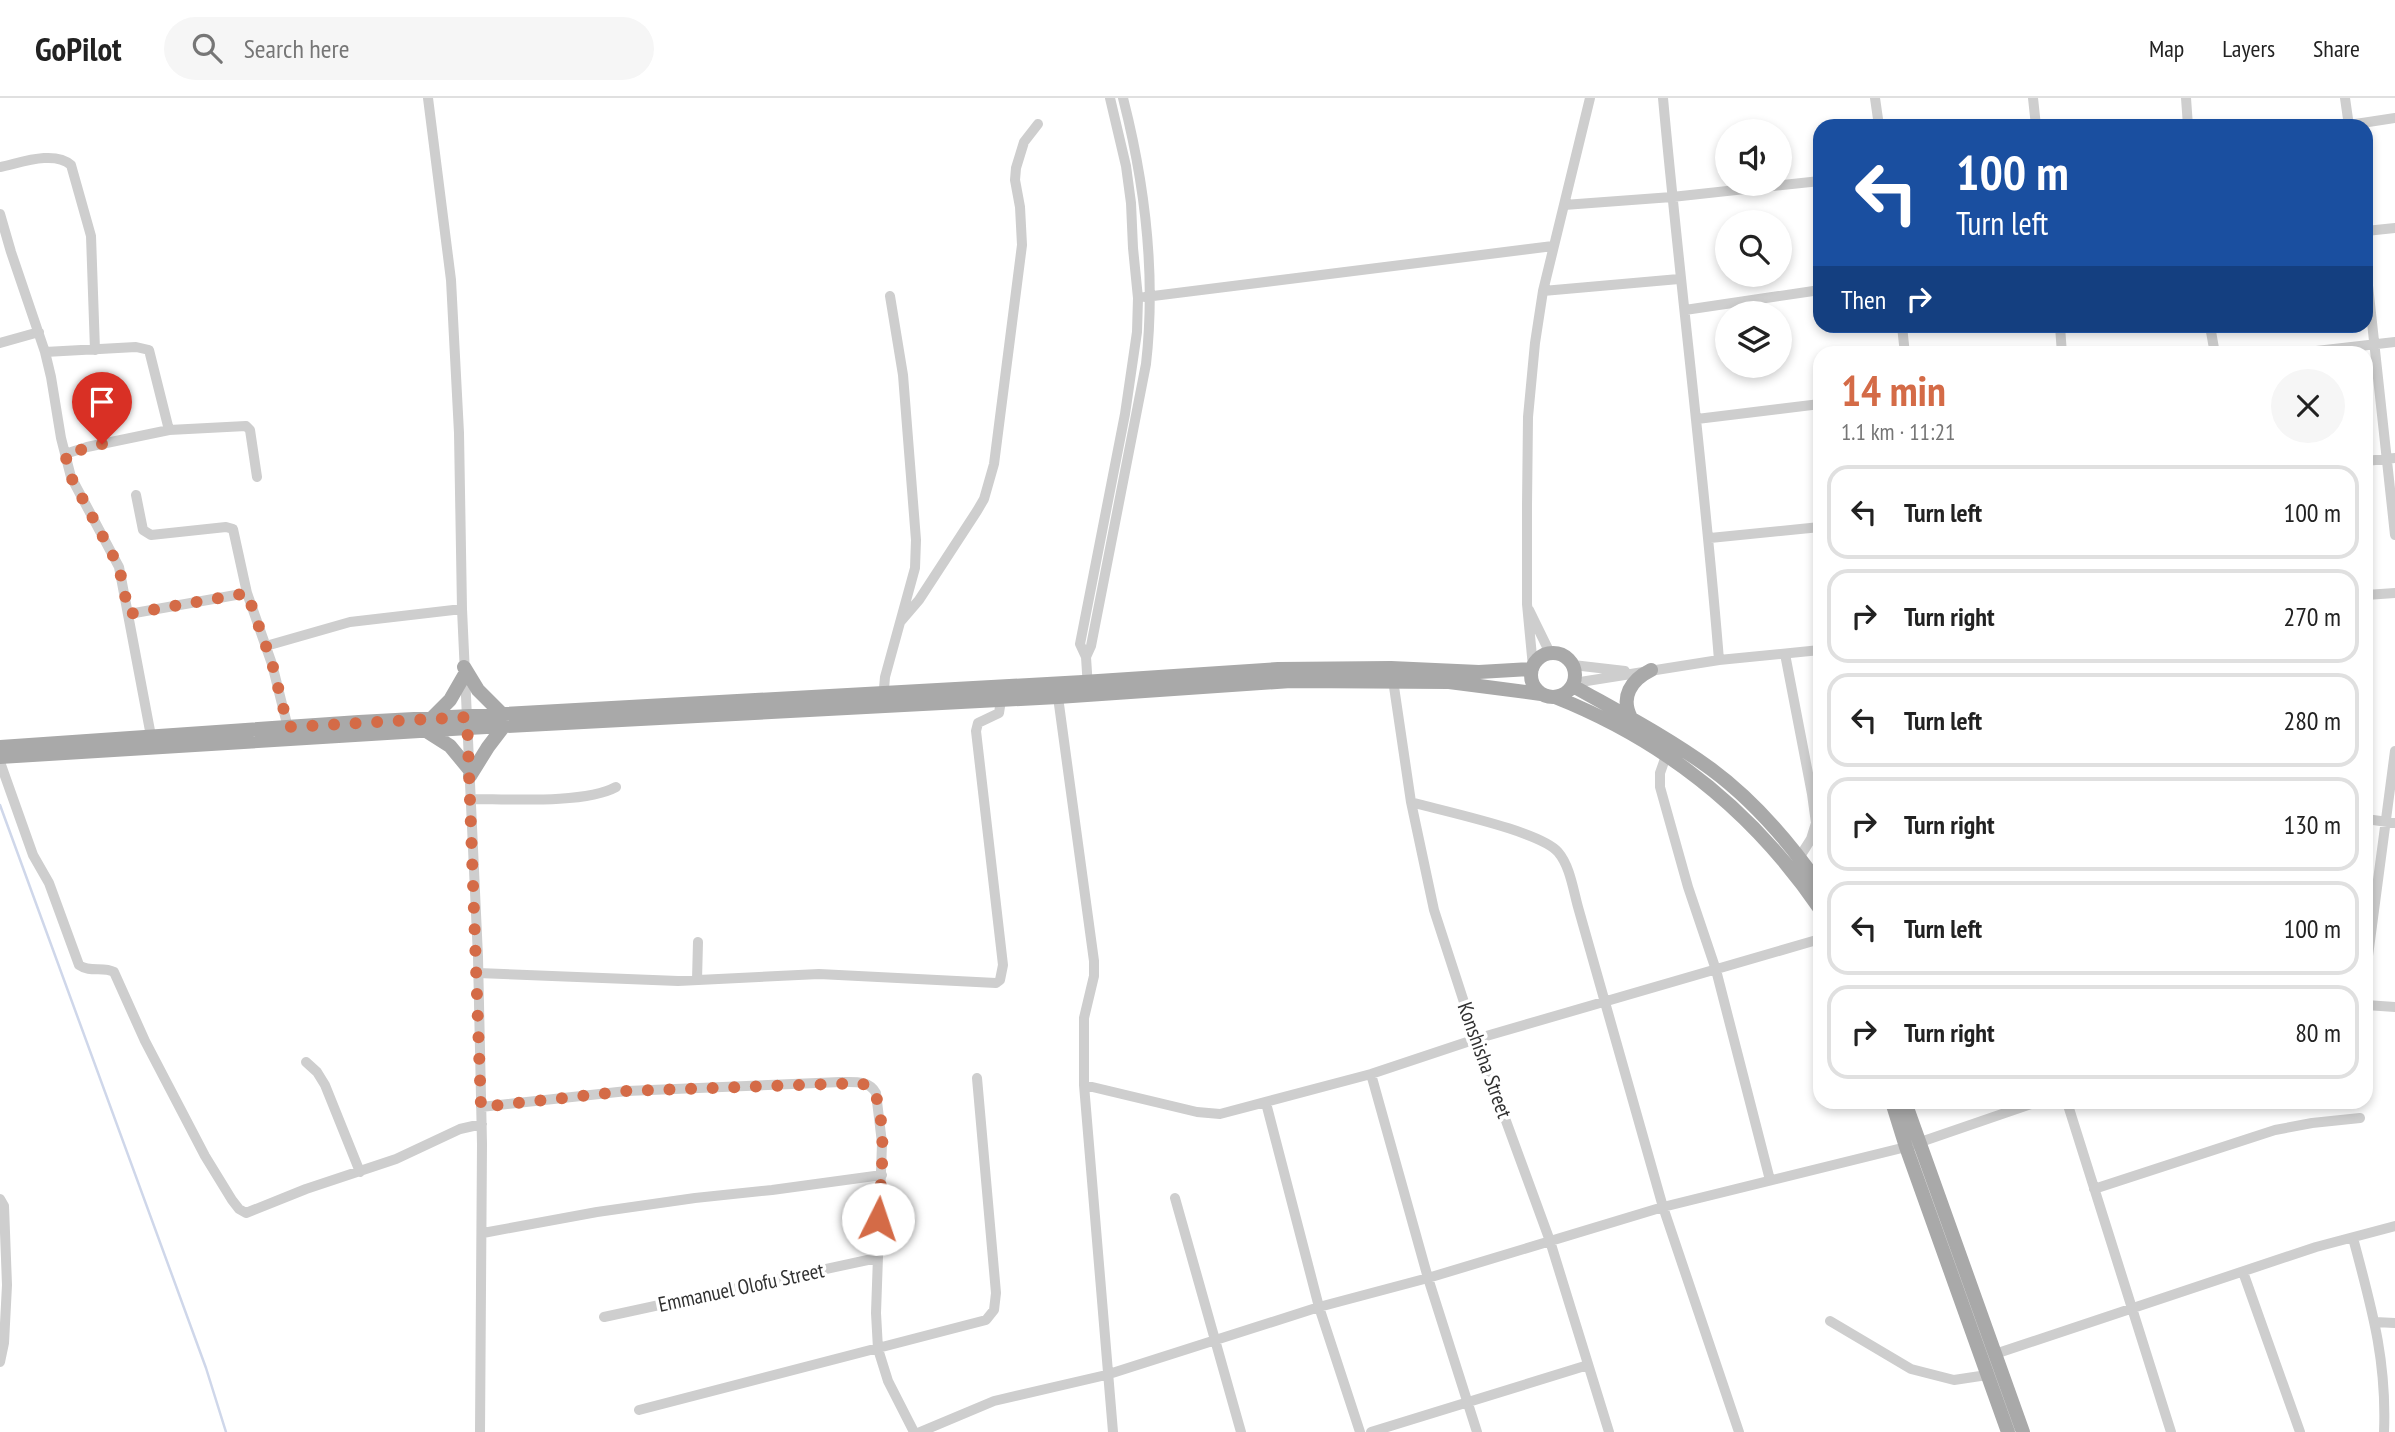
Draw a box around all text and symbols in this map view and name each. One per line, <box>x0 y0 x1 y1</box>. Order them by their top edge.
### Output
search box <box>164 17 654 80</box>
text: GoPilot <box>35 27 122 70</box>
icon: search <box>188 29 226 67</box>
text: Search here <box>244 32 349 65</box>
text: Map <box>2149 33 2184 64</box>
text: Layers <box>2222 33 2275 64</box>
text: Share <box>2313 33 2360 64</box>
map controls <box>1715 119 1792 378</box>
button: sound <box>1715 119 1792 196</box>
text: 100 m <box>1956 140 2069 204</box>
icon: left <box>1841 147 1932 238</box>
text: Turn left <box>1956 202 2048 244</box>
button: search <box>1715 210 1792 287</box>
icon: right <box>1900 280 1938 318</box>
text: Then <box>1841 283 1886 316</box>
button: layers <box>1715 301 1792 378</box>
text: 14 min <box>1841 363 1946 418</box>
button: close <box>2271 369 2345 443</box>
pin <box>72 372 132 444</box>
icon: arrive <box>83 383 121 421</box>
text: 1.1 km · 11:21 <box>1841 417 1955 446</box>
icon: left <box>1845 493 1883 531</box>
text: Turn left <box>1904 496 1982 529</box>
text: 100 m <box>2283 496 2341 529</box>
icon: right <box>1845 597 1883 635</box>
text: Turn right <box>1904 600 1995 633</box>
text: 270 m <box>2283 600 2341 633</box>
icon: left <box>1845 701 1883 739</box>
text: Turn left <box>1904 704 1982 737</box>
text: 280 m <box>2283 704 2341 737</box>
icon: right <box>1845 805 1883 843</box>
text: Turn right <box>1904 808 1995 841</box>
text: 130 m <box>2283 808 2341 841</box>
icon: left <box>1845 909 1883 947</box>
text: Turn left <box>1904 912 1982 945</box>
text: 100 m <box>2283 912 2341 945</box>
street label: Konshisha Street <box>1452 998 1519 1122</box>
icon: right <box>1845 1013 1883 1051</box>
text: Turn right <box>1904 1016 1995 1049</box>
text: 80 m <box>2295 1016 2341 1049</box>
position arrow <box>841 1182 915 1256</box>
street label: Emmanuel Olofu Street <box>656 1256 827 1318</box>

